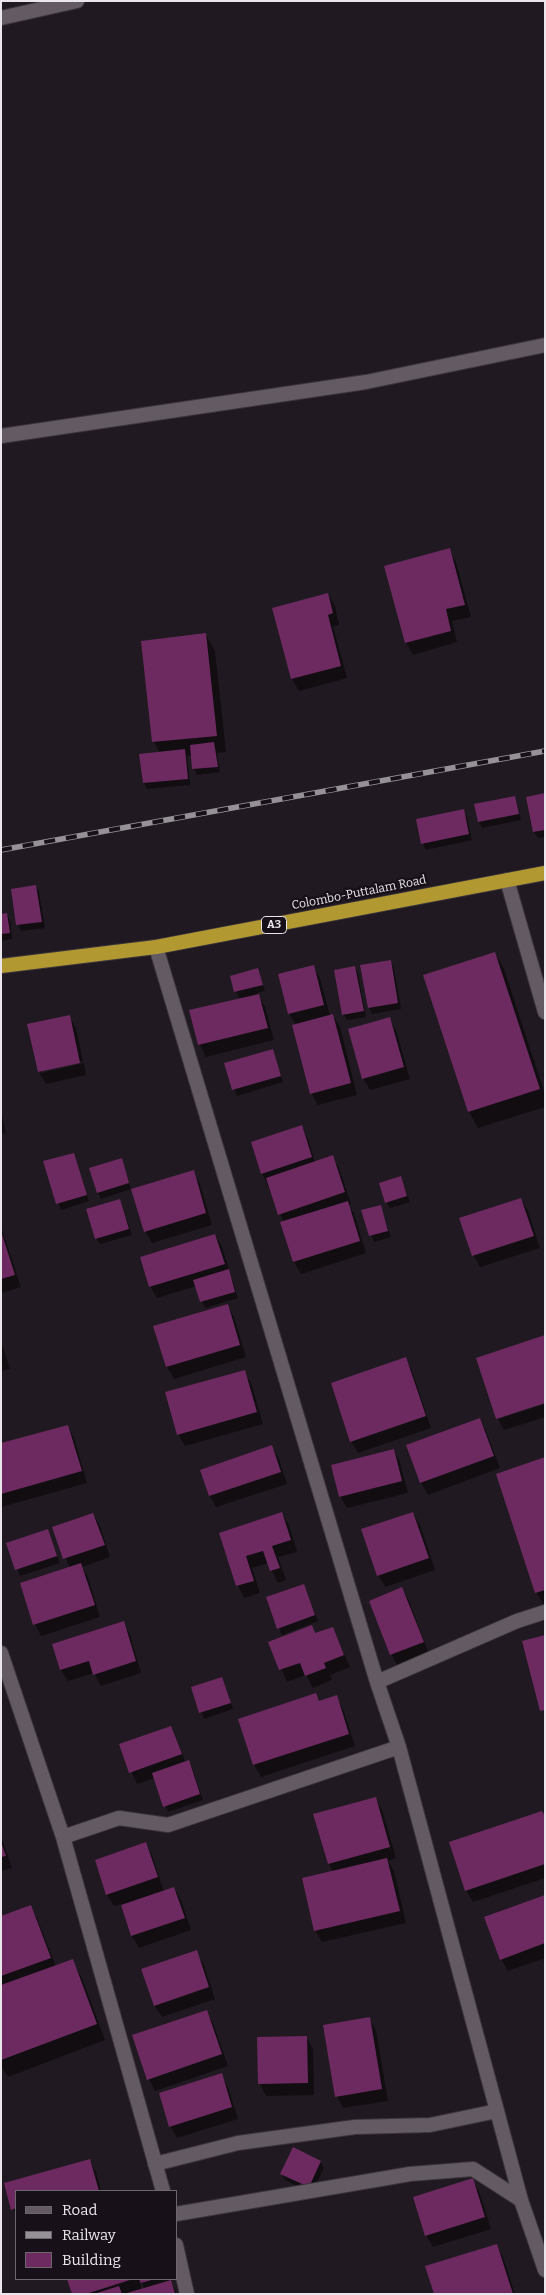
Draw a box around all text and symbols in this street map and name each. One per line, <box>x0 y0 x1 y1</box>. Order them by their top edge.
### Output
street label: Colombo-Puttalam Road <box>290 873 428 913</box>
road number: A3 <box>262 916 286 934</box>
legend <box>15 2190 178 2280</box>
text: Road <box>62 2201 97 2219</box>
text: Railway <box>62 2226 116 2244</box>
text: Building <box>62 2251 121 2269</box>

